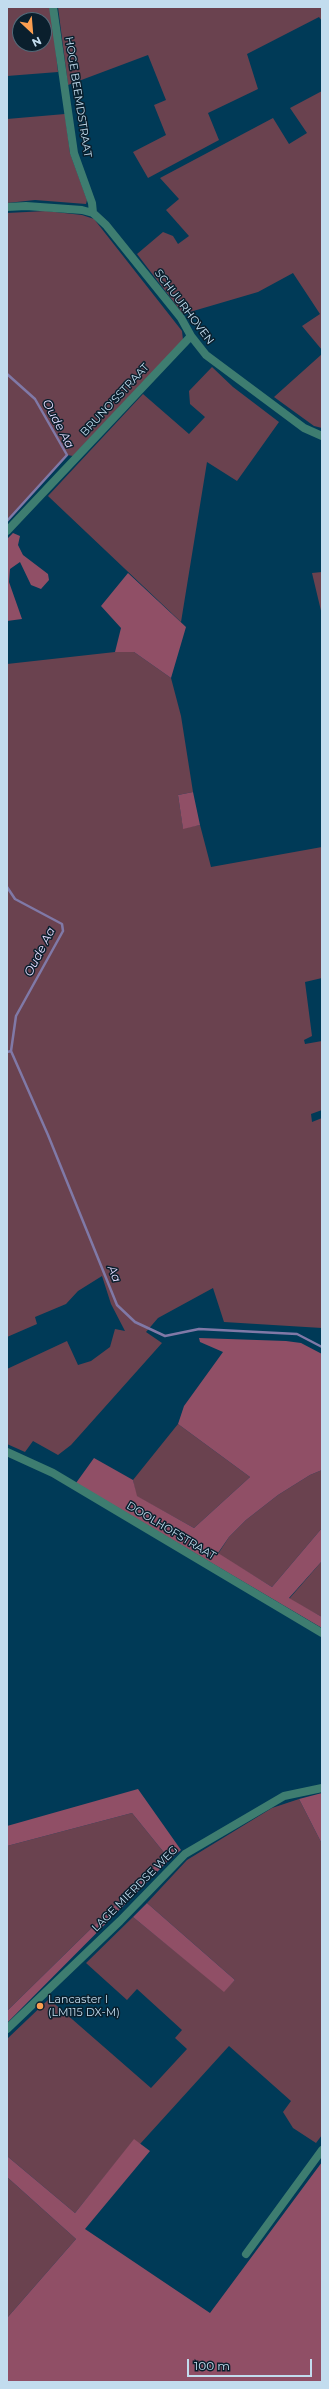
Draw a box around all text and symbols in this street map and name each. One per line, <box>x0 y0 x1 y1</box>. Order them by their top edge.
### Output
north arrow <box>12 12 52 52</box>
text: N <box>30 34 44 50</box>
street label: HOGE BEEMDSTRAAT <box>62 36 94 158</box>
street label: SCHUURHOVEN <box>151 267 217 347</box>
street label: BRUNO'SSTRAAT <box>78 361 152 439</box>
water label: Oude Aa <box>39 397 77 451</box>
water label: Oude Aa <box>21 925 59 979</box>
water label: Aa <box>104 1264 124 1284</box>
street label: DOOLHOFSTRAAT <box>124 1499 218 1563</box>
street label: LAGE MIERDSE WEG <box>89 1843 181 1935</box>
place label: Lancaster I (LM115 DX-M) <box>48 1993 120 2019</box>
marker: Lancaster I (LM115 DX-M) <box>35 2001 45 2011</box>
scale bar <box>189 2351 314 2377</box>
text: 100 m <box>194 2358 230 2373</box>

